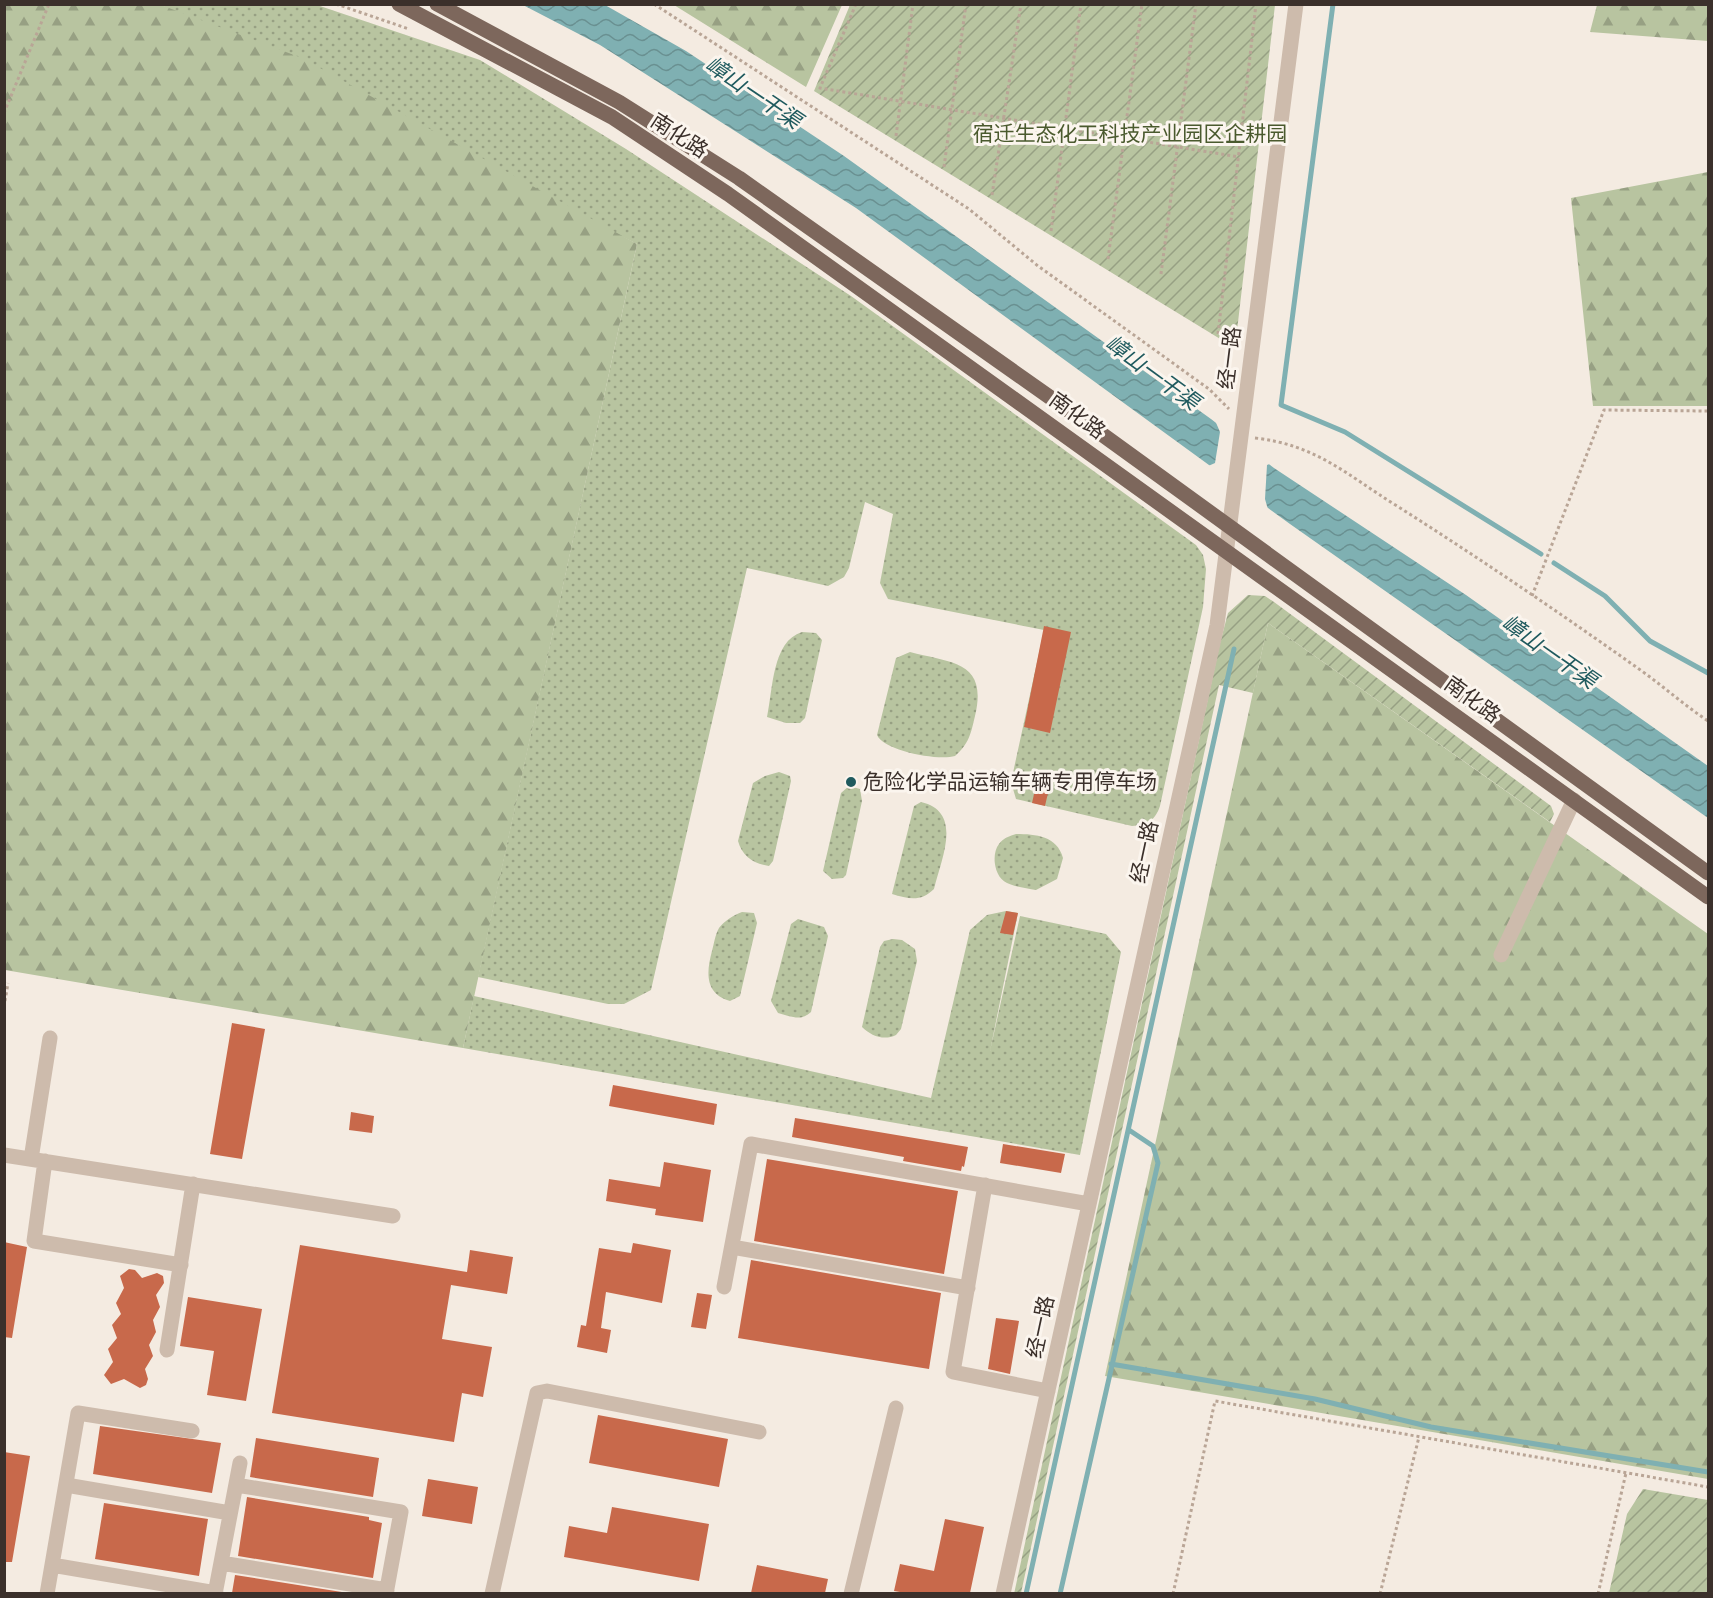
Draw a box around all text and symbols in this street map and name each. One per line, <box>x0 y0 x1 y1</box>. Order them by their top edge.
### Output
water label: 嶂山一干渠 <box>701 52 808 135</box>
street label: 南化路 <box>647 109 712 162</box>
park label: 宿迁生态化工科技产业园区企耕园 <box>973 123 1288 145</box>
street label: 经一路 <box>1215 325 1244 391</box>
water label: 嶂山一干渠 <box>1101 331 1206 416</box>
street label: 南化路 <box>1045 388 1109 443</box>
water label: 嶂山一干渠 <box>1498 611 1603 694</box>
street label: 南化路 <box>1440 672 1504 727</box>
place label: 危险化学品运输车辆专用停车场 <box>863 771 1157 793</box>
marker: 危险化学品运输车辆专用停车场 <box>844 775 858 789</box>
street label: 经一路 <box>1127 819 1162 885</box>
street label: 经一路 <box>1023 1294 1058 1360</box>

